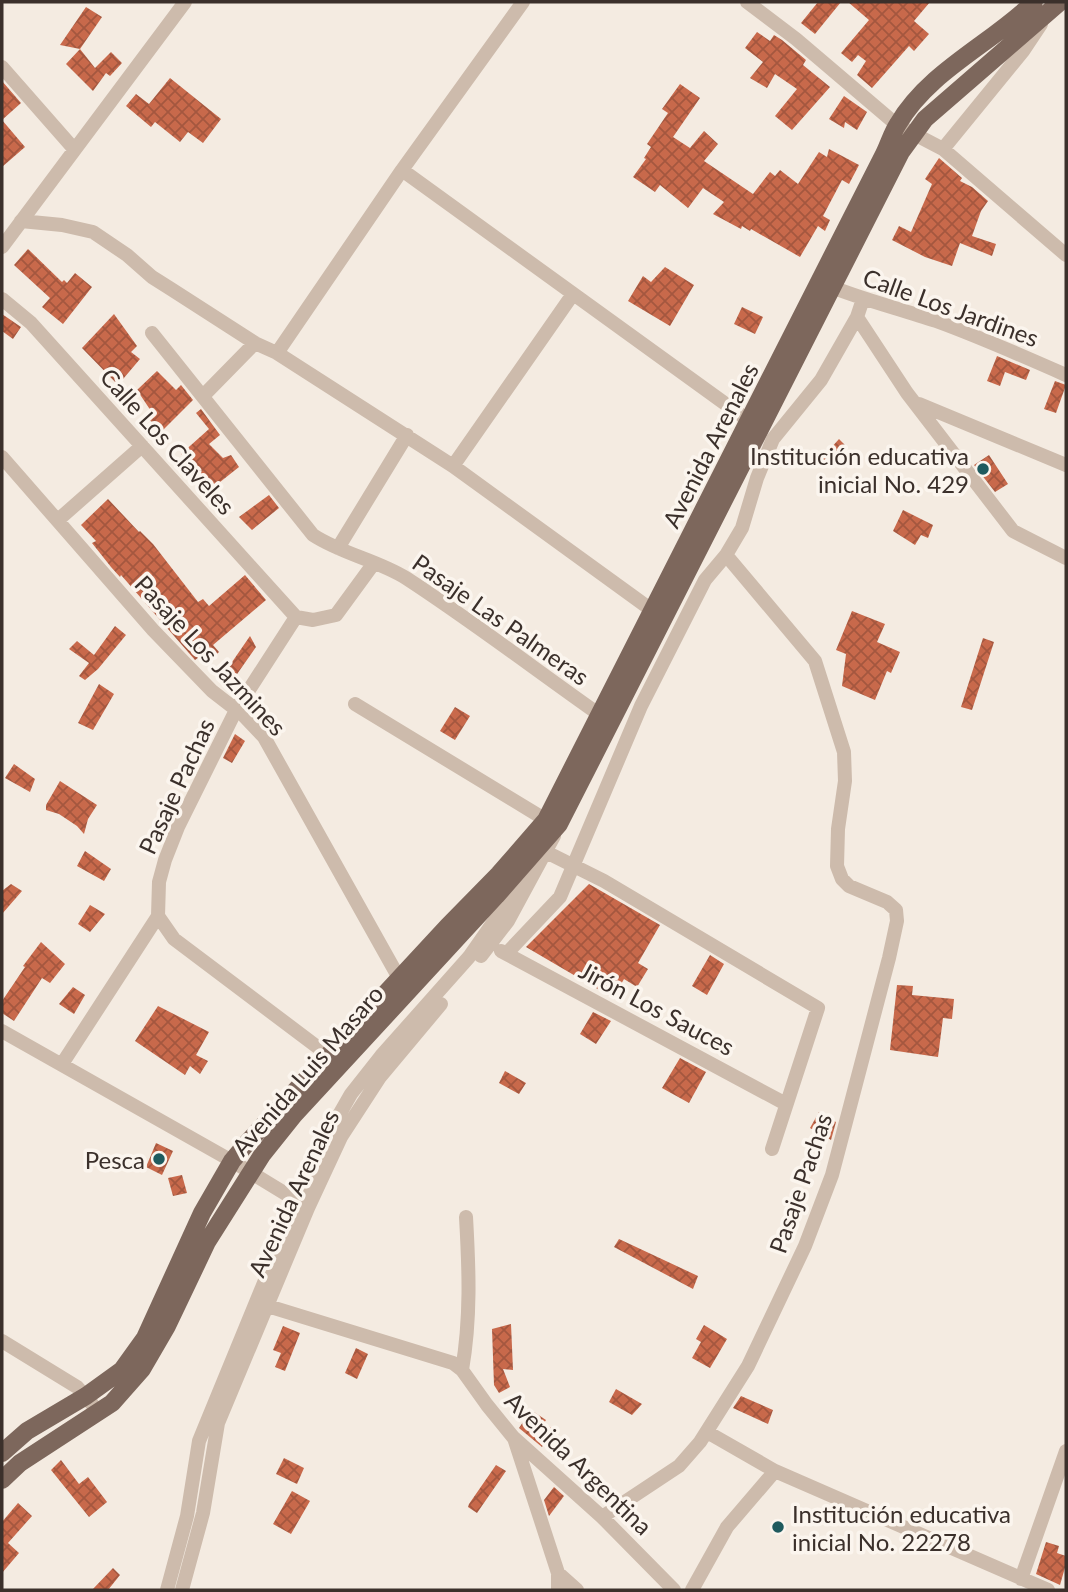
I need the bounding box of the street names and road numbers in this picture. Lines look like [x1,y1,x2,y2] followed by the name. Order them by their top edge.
[859,262,1043,352] street label: Calle Los Jardines
[656,358,764,532] street label: Avenida Arenales
[95,362,241,520] street label: Calle Los Claveles
[407,547,595,691] street label: Pasaje Las Palmeras
[129,569,293,741] street label: Pasaje Los Jazmines
[132,714,220,858] street label: Pasaje Pachas
[575,955,739,1061] street label: Jirón Los Sauces
[225,979,389,1161] street label: Avenida Luis Masaro
[242,1105,344,1281] street label: Avenida Arenales
[763,1109,837,1257] street label: Pasaje Pachas
[500,1386,658,1540] street label: Avenida Argentina

